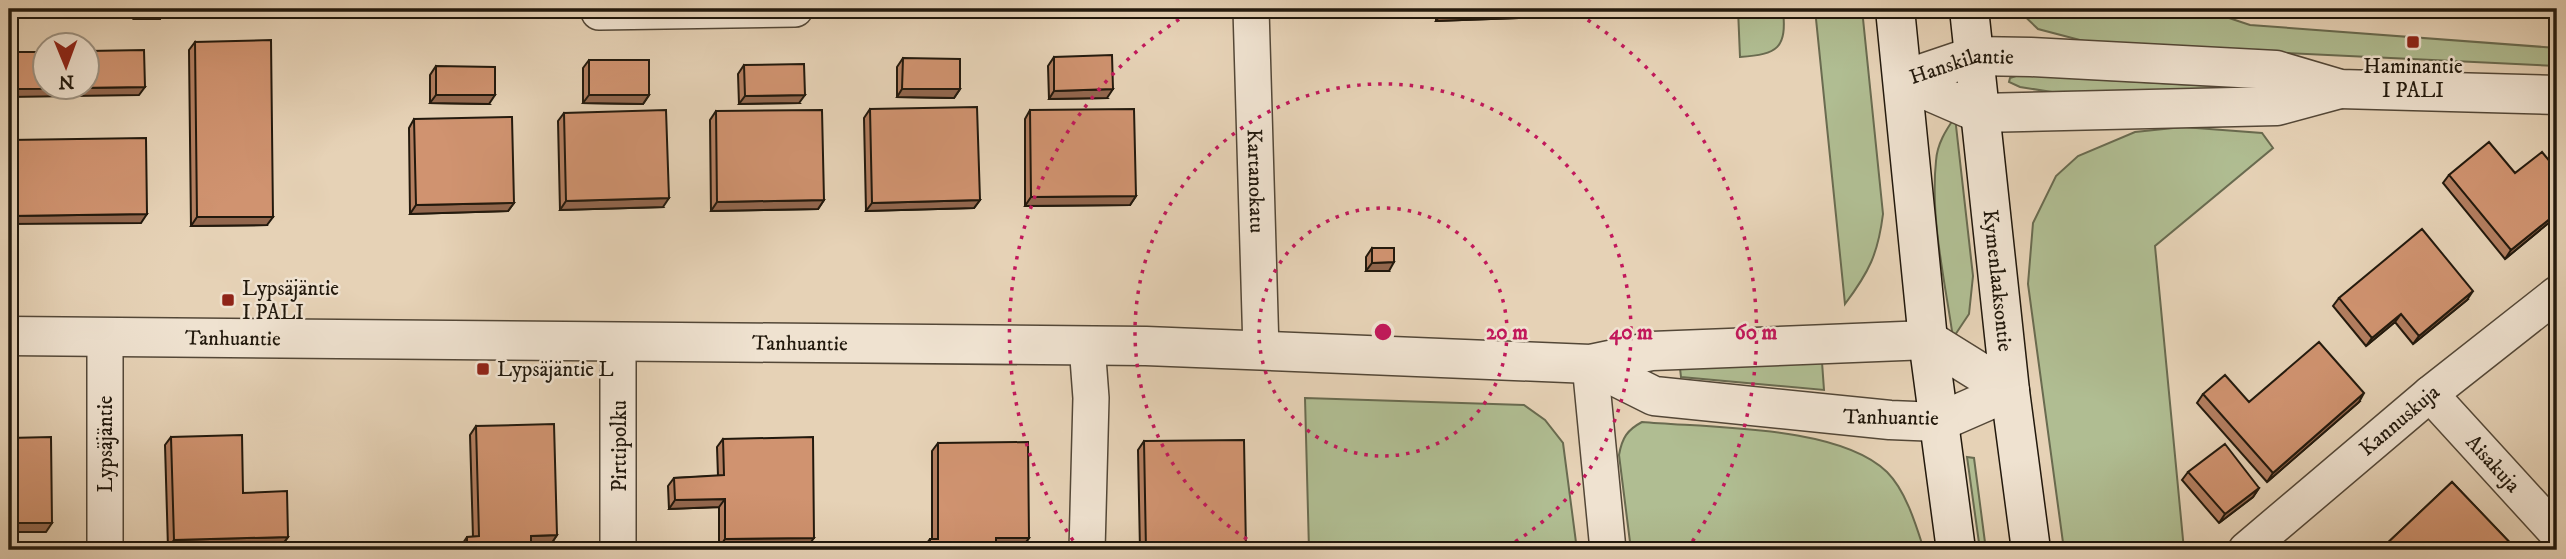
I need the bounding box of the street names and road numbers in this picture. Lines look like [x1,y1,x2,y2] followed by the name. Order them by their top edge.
[1906,44,2014,91] street label: Hanskilantie
[1241,128,1270,234] street label: Kartanokatu
[1977,208,2018,353] street label: Kymenlaaksontie
[185,326,281,352] street label: Tanhuantie
[752,331,848,357] street label: Tanhuantie
[2355,379,2445,462] street label: Kannuskuja
[93,395,119,493] street label: Lypsäjäntie
[607,400,633,492] street label: Pirttipolku
[1843,404,1939,432] street label: Tanhuantie
[2460,430,2526,498] street label: Aisakuja

